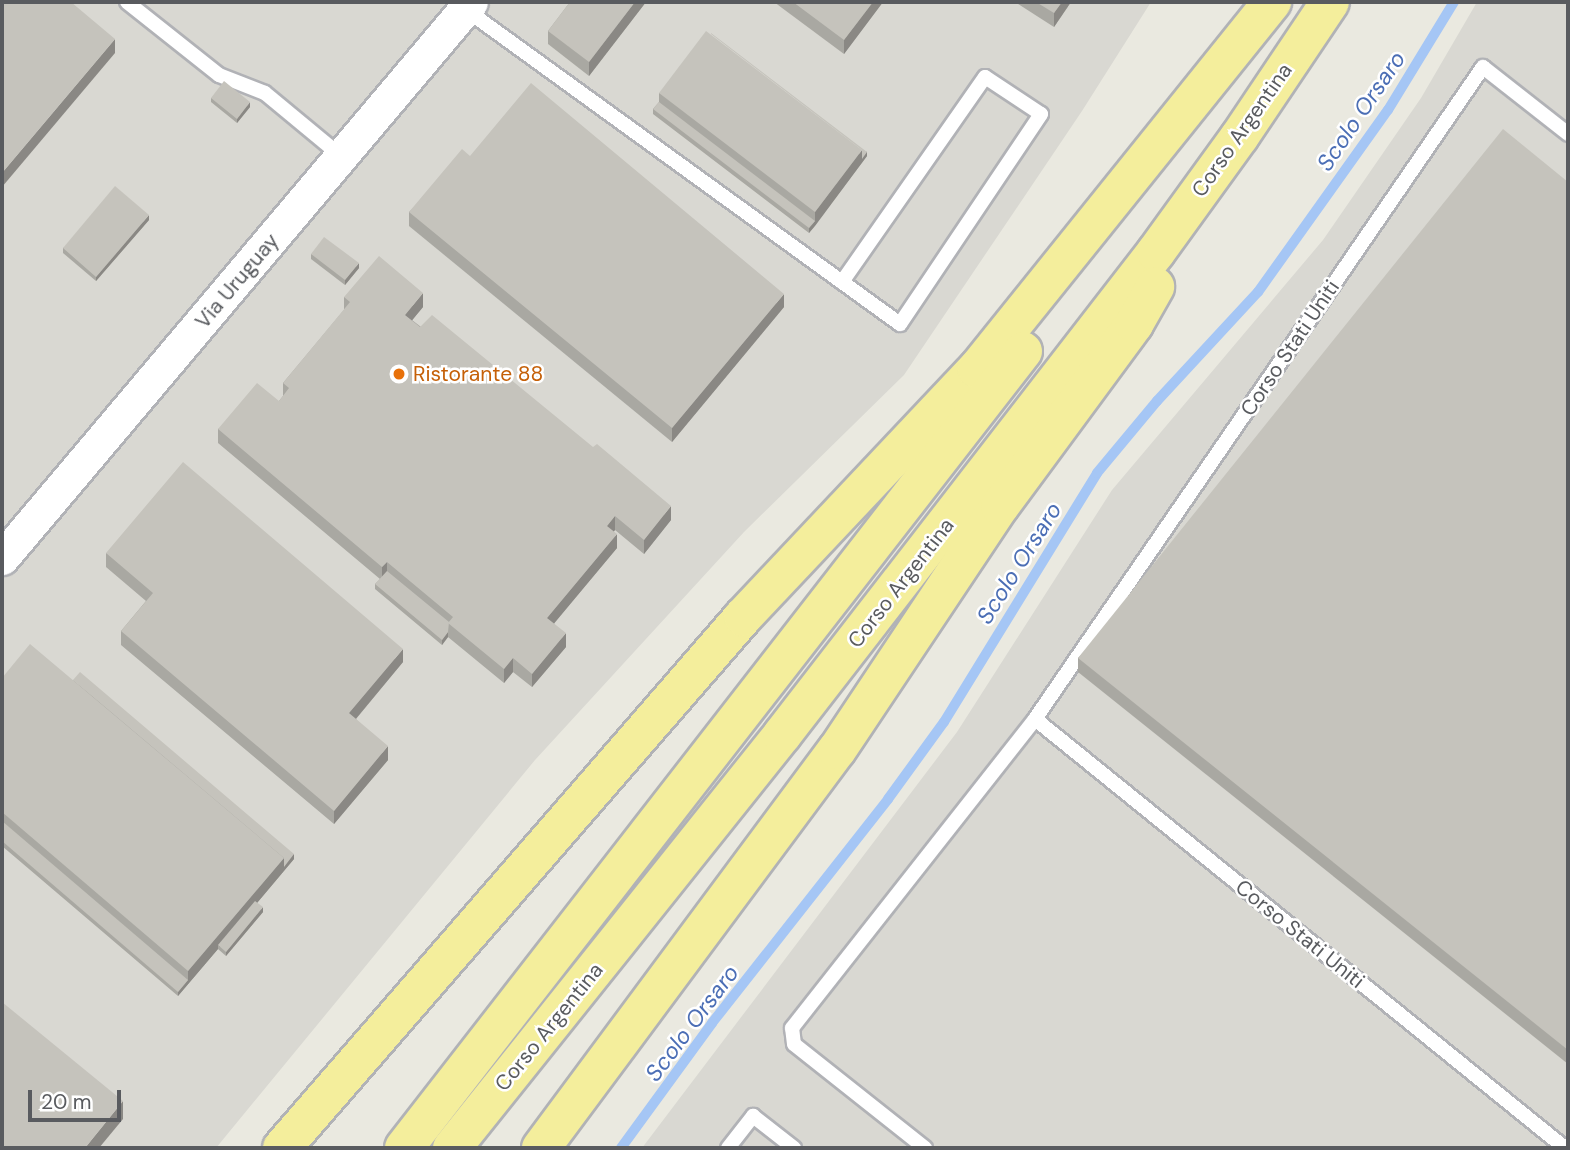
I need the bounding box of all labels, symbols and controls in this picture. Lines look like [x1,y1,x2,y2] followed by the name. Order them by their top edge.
[1311,46,1411,176] water label: Scolo Orsaro
[1187,58,1297,202] street label: Corso Argentina
[190,228,284,334] street label: Via Uruguay
[1235,275,1345,421] street label: Corso Stati Uniti
[413,361,543,387] place label: Ristorante 88
[391,366,407,382] marker: Ristorante 88
[971,497,1067,629] water label: Scolo Orsaro
[843,513,959,653] street label: Corso Argentina
[1231,874,1369,994] street label: Corso Stati Uniti
[490,958,608,1096] street label: Corso Argentina
[639,960,745,1086] water label: Scolo Orsaro
[32,1076,124,1120] scale bar
[41,1088,92,1116] text: 20 m

